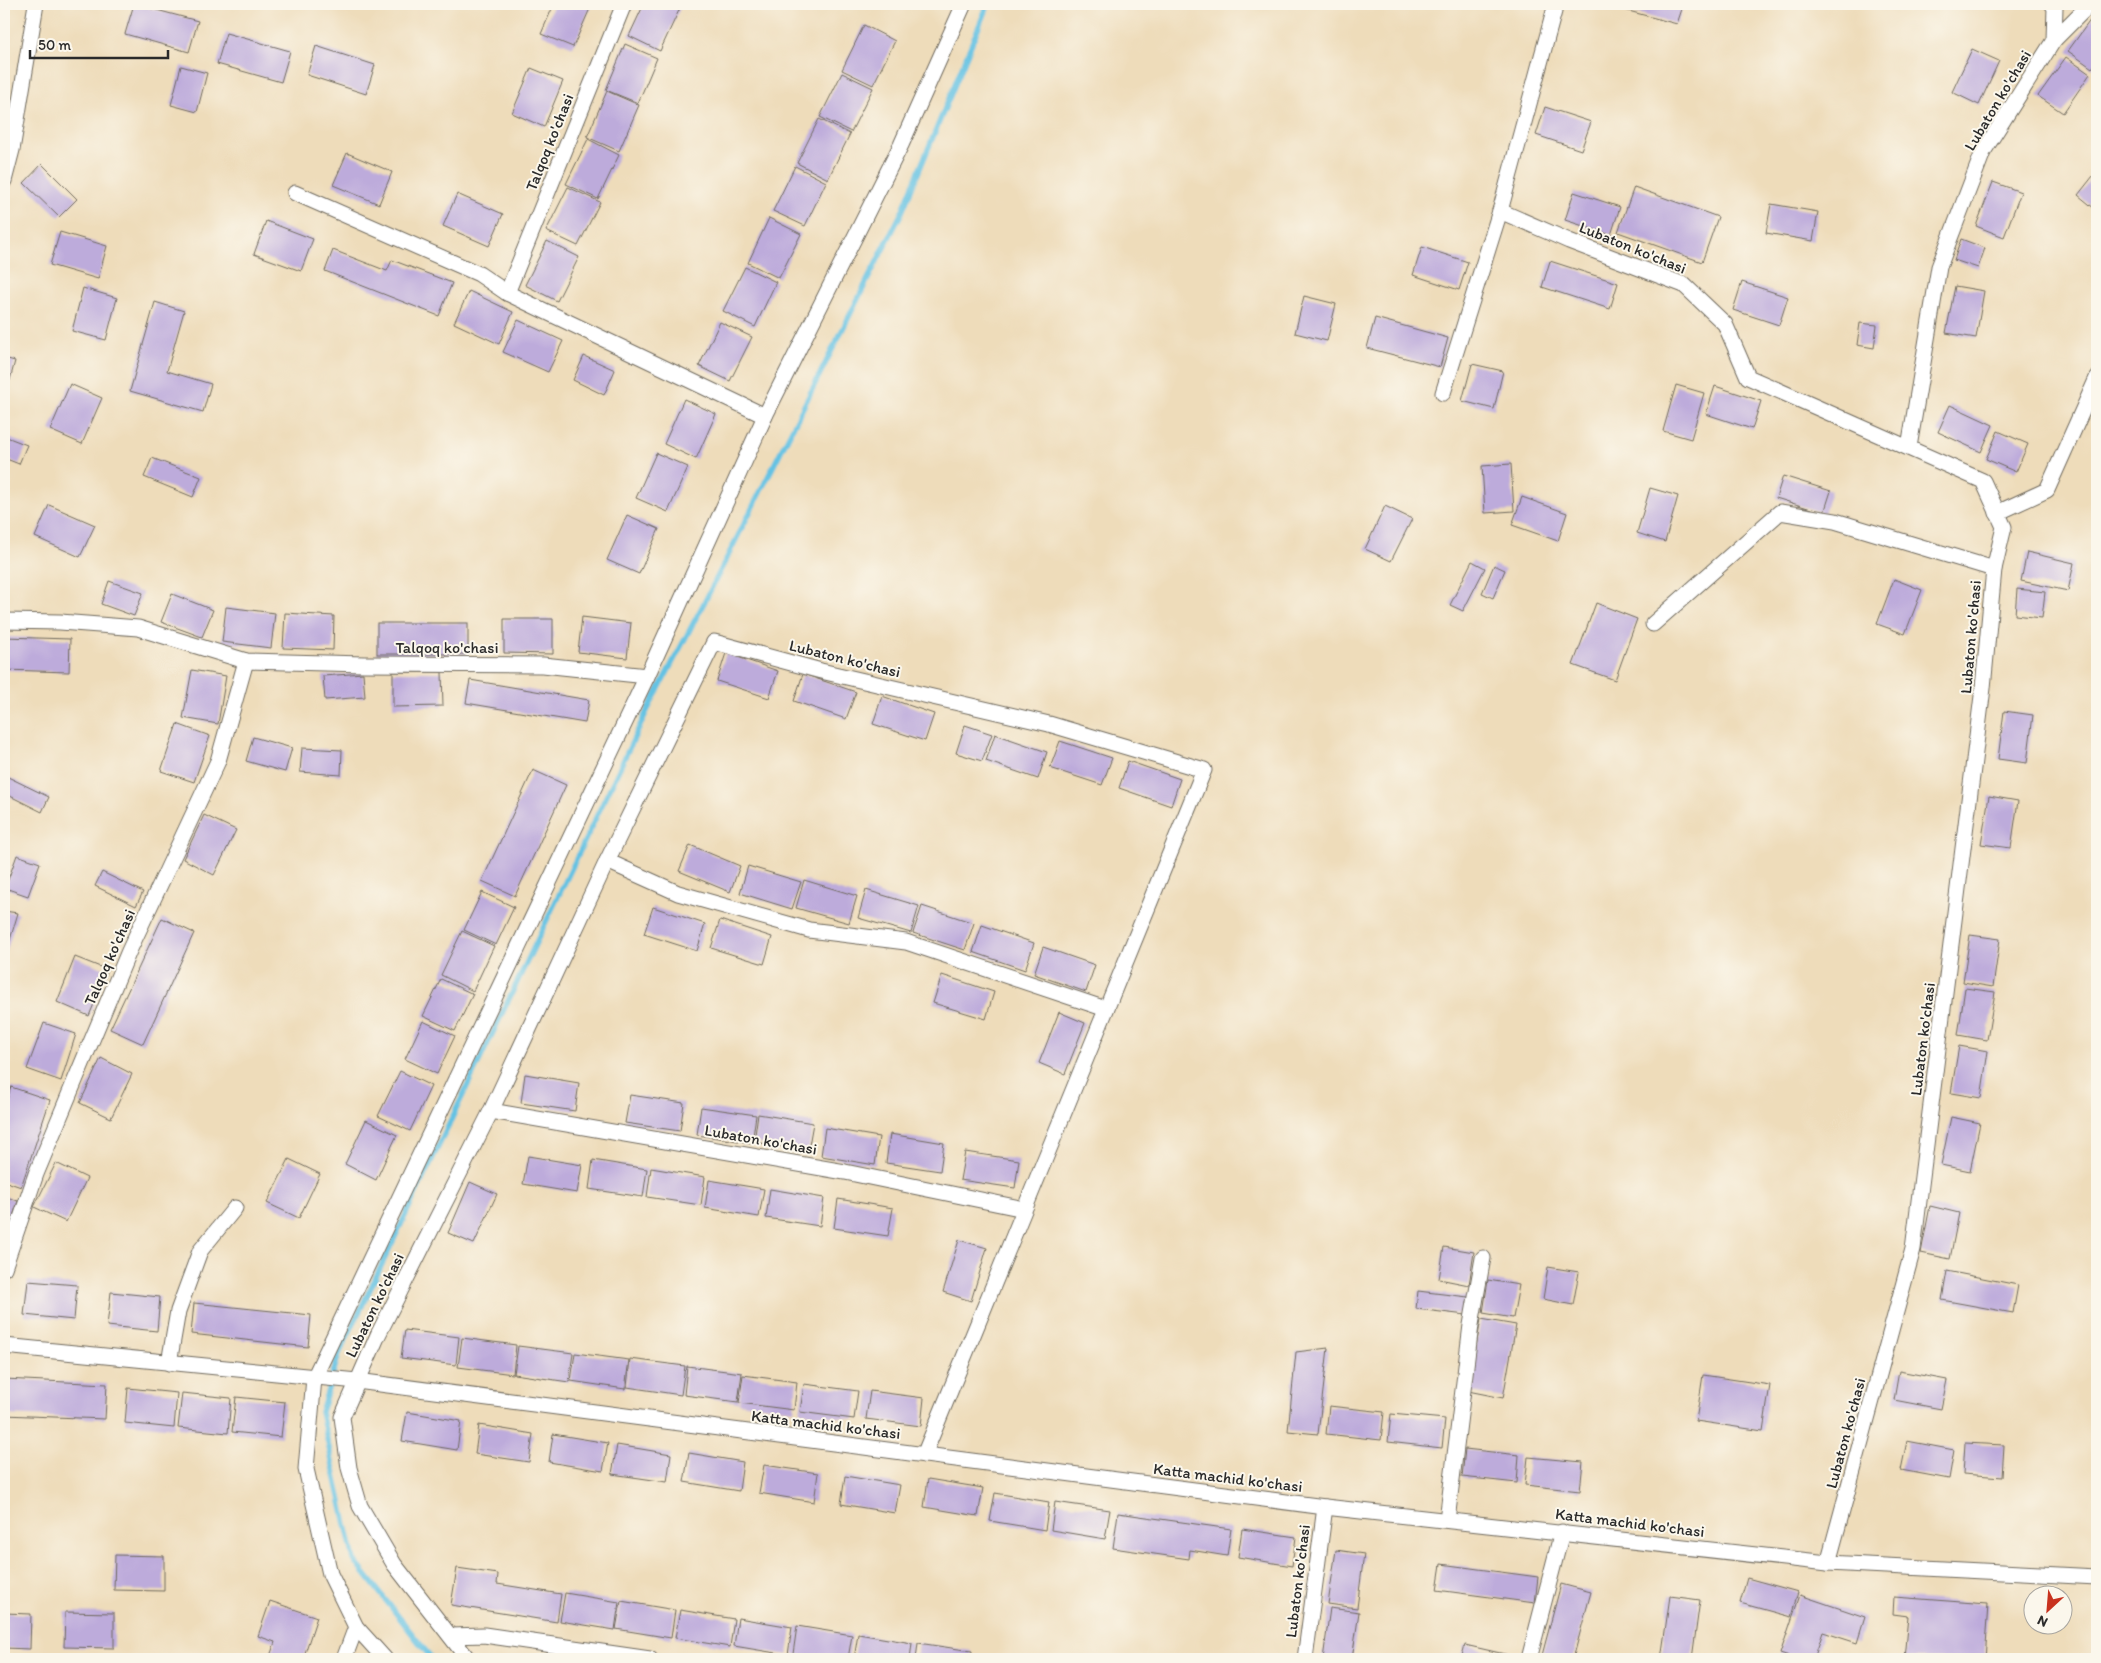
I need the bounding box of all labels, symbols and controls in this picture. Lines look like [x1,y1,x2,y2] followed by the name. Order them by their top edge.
[30,28,168,60] scale bar
[38,36,71,54] text: 50 m
[1960,47,2035,154] street label: Lubaton ko'chasi
[521,91,578,194] street label: Talqoq ko'chasi
[1576,217,1689,278] street label: Lubaton ko'chasi
[1956,579,1985,695] street label: Lubaton ko'chasi
[787,635,902,681] street label: Lubaton ko'chasi
[395,638,499,657] street label: Talqoq ko'chasi
[80,906,139,1008] street label: Talqoq ko'chasi
[1906,981,1939,1097] street label: Lubaton ko'chasi
[703,1120,819,1159] street label: Lubaton ko'chasi
[341,1250,408,1361] street label: Lubaton ko'chasi
[1822,1376,1869,1491] street label: Lubaton ko'chasi
[750,1406,902,1443] street label: Katta machid ko'chasi
[1152,1459,1304,1496] street label: Katta machid ko'chasi
[1554,1504,1706,1541] street label: Katta machid ko'chasi
[1281,1523,1314,1639] street label: Lubaton ko'chasi
[2024,1586,2074,1636] north arrow
[2035,1612,2050,1631] text: N

